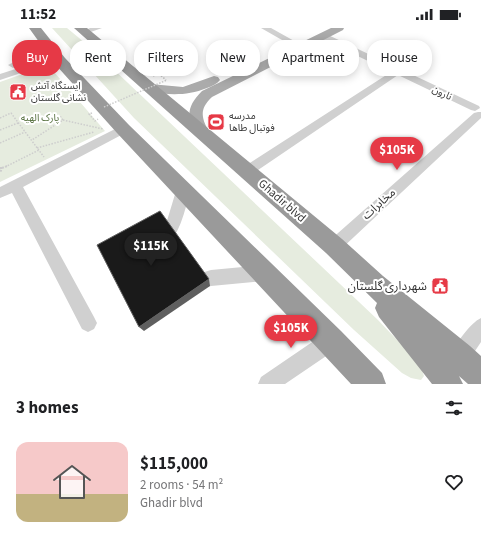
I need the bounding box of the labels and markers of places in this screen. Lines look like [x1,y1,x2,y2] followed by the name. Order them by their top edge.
[31,79,87,105] place label: ایستگاه آتش نشانی گلستان
[8,82,28,102] public building icon: ایستگاه آتش نشانی گلستان
[229,109,275,135] place label: مدرسه فوتبال طاها
[206,112,226,132] sports icon: مدرسه فوتبال طاها
[369,137,425,171] pin: $105K
[123,233,179,267] pin: $115K
[430,276,450,296] public building icon: شهرداری گلستان
[348,278,427,295] place label: شهرداری گلستان
[263,315,319,349] pin: $105K

